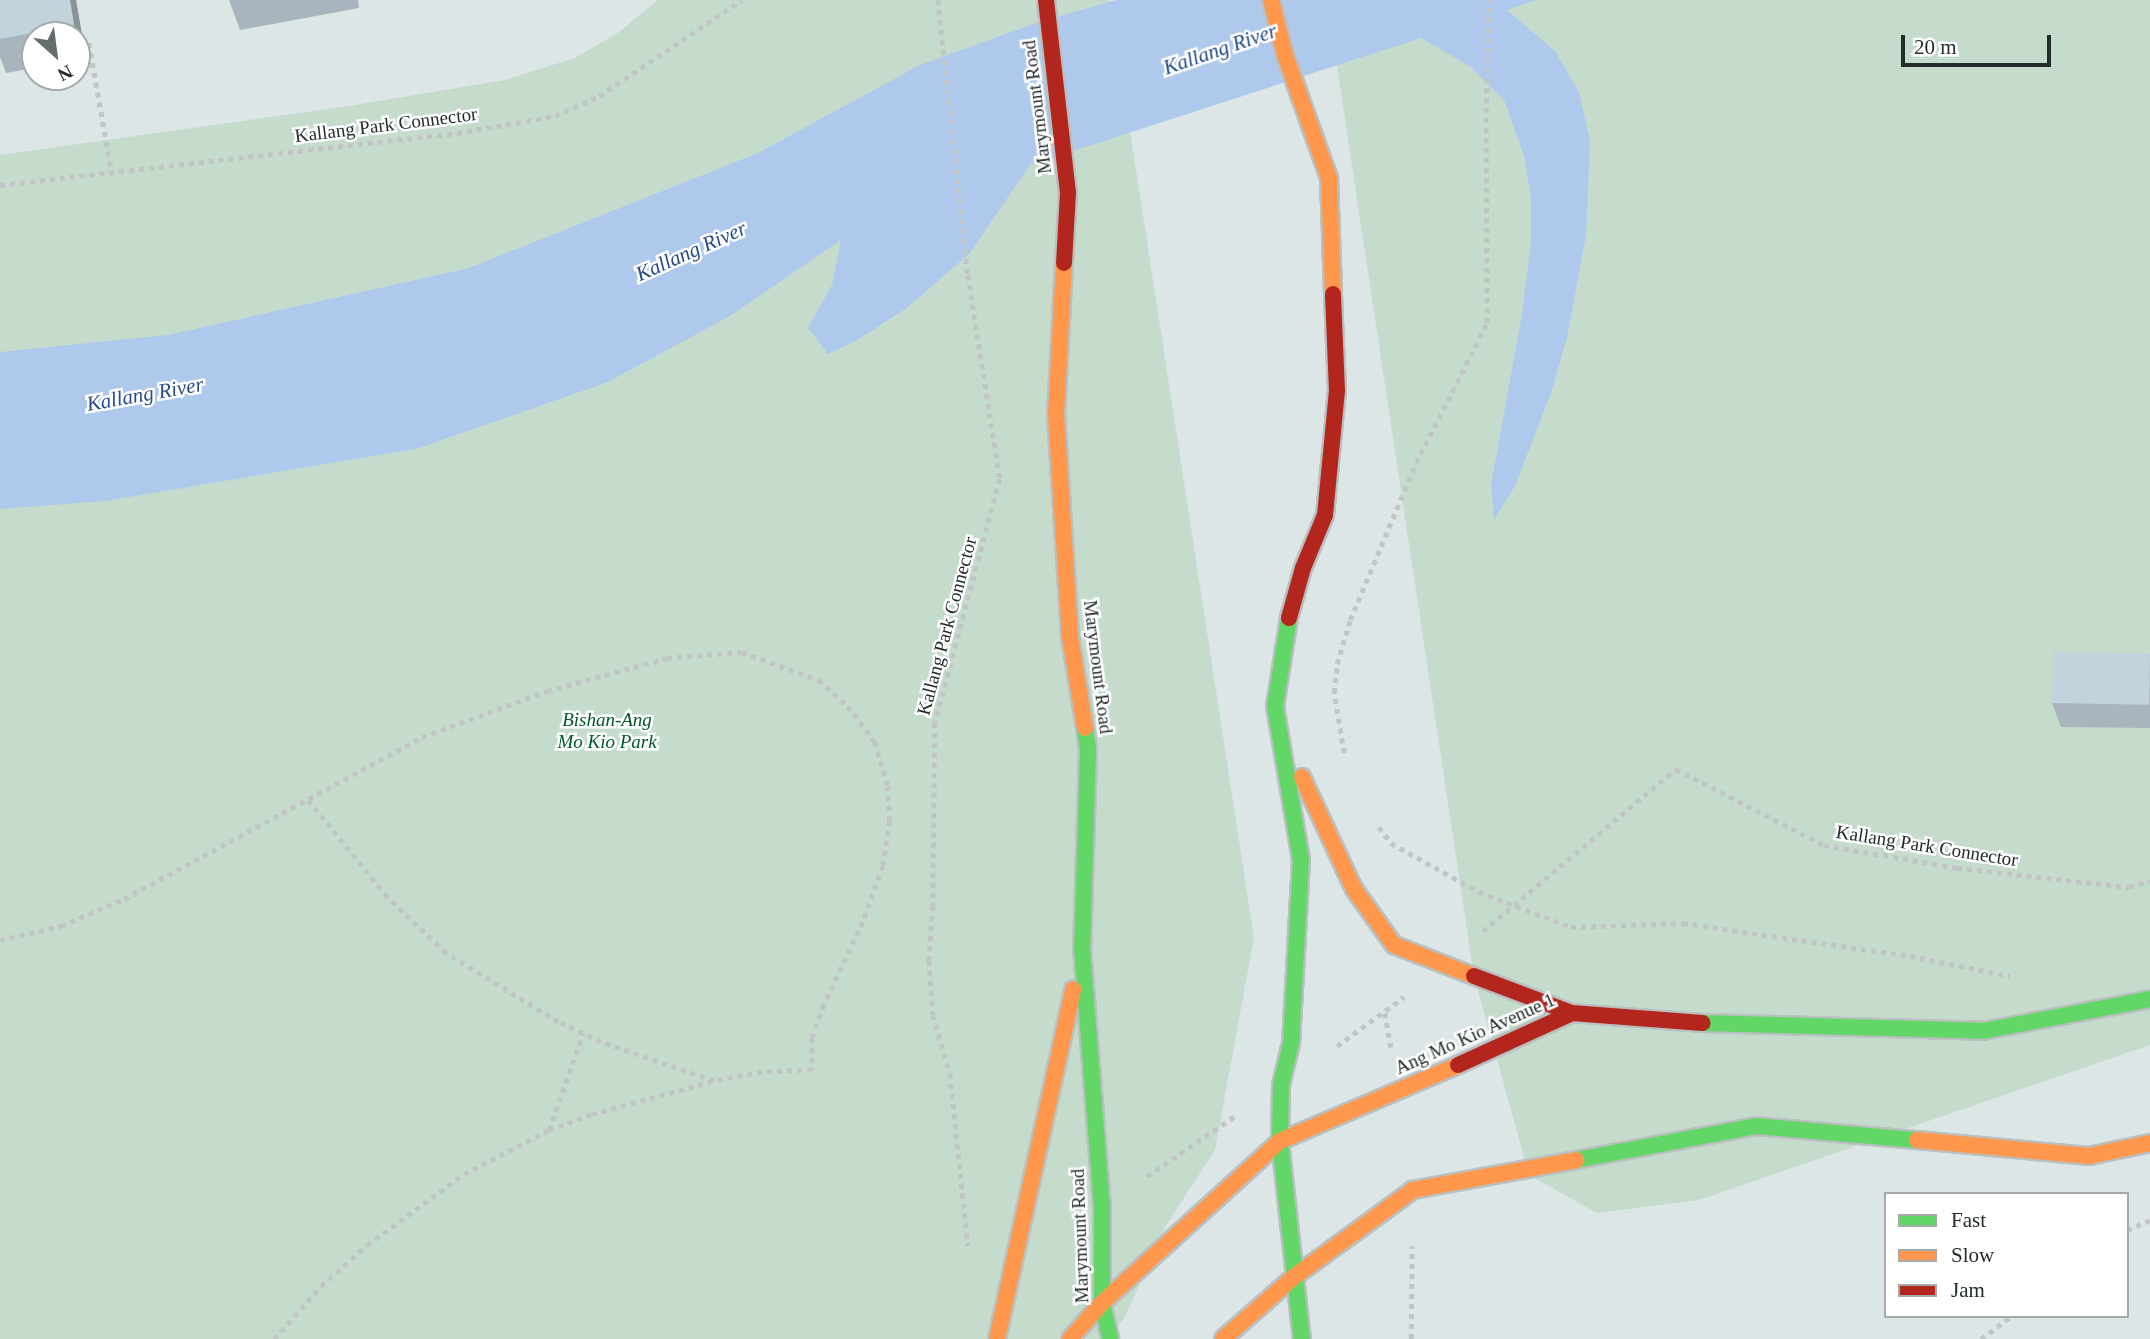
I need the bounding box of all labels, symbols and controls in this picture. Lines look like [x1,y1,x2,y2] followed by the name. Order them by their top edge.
[1160,18,1280,80] water label: Kallang River
[21,21,91,91] north arrow
[1905,21,2056,65] scale bar
[1914,35,1957,59] text: 20 m
[1017,39,1057,175] street label: Marymount Road
[54,61,76,86] text: N
[293,102,479,148] street label: Kallang Park Connector
[632,215,750,287] water label: Kallang River
[85,371,205,417] water label: Kallang River
[912,534,982,718] street label: Kallang Park Connector
[1078,599,1118,735] street label: Marymount Road
[557,709,657,753] park label: Bishan-Ang Mo Kio Park
[1835,820,2019,872] street label: Kallang Park Connector
[1391,988,1559,1080] street label: Ang Mo Kio Avenue 1
[1066,1168,1094,1304] street label: Marymount Road
[1884,1192,2129,1318] legend
[1951,1208,1986,1232] text: Fast
[1951,1243,1994,1267] text: Slow
[1951,1278,1985,1302] text: Jam

